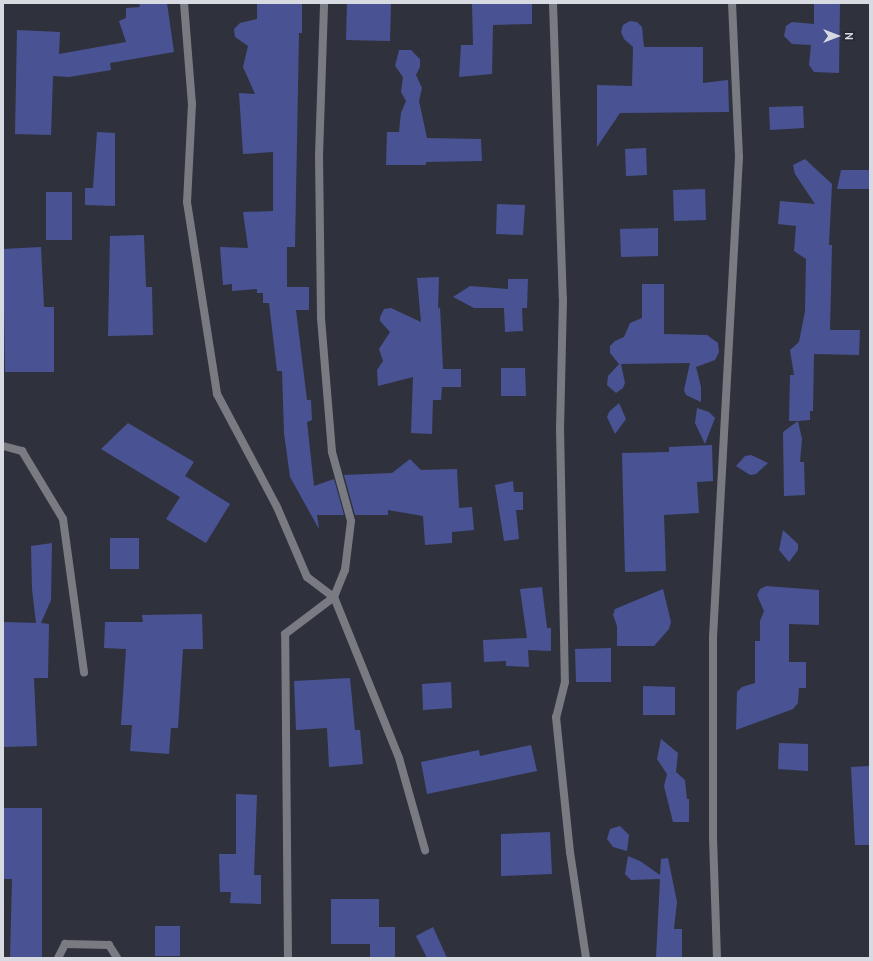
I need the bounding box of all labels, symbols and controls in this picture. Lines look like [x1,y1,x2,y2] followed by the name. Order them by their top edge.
[817,16,857,56] north arrow
[843,32,855,40] text: N

